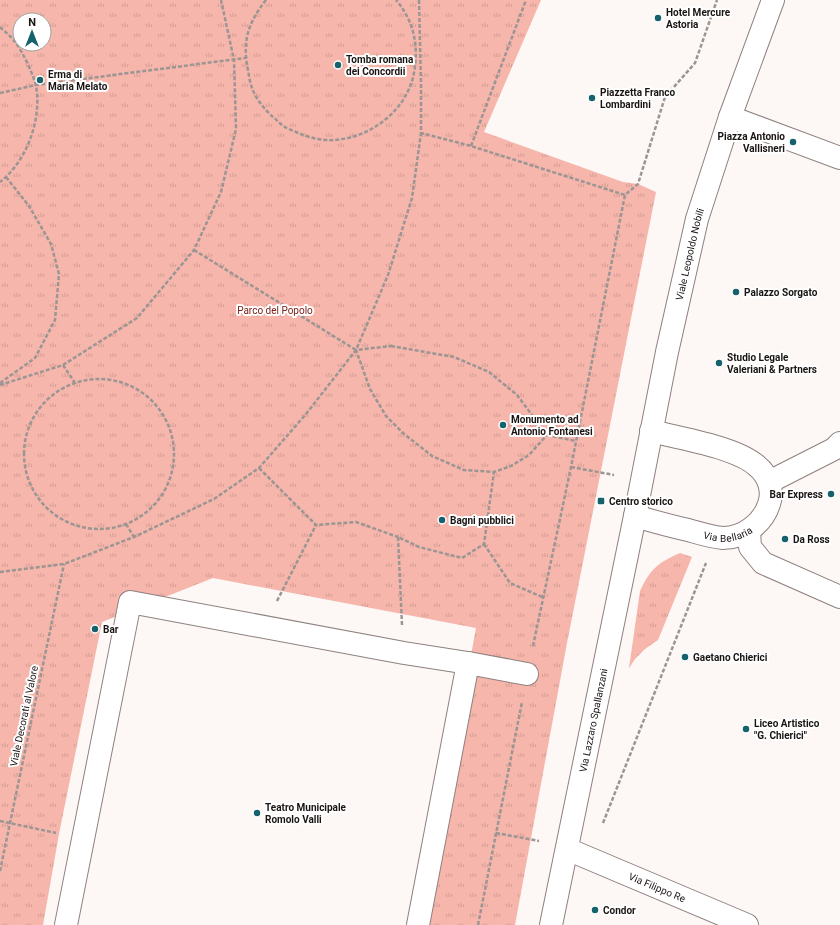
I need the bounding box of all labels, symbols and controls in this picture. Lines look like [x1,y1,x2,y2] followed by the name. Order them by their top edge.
[666,7,731,30] place label: Hotel Mercure Astoria
[12,12,52,52] north arrow
[653,13,663,23] marker: Hotel Mercure Astoria
[28,16,36,29] text: N
[346,54,414,77] place label: Tomba romana dei Concordii
[333,60,343,70] marker: Tomba romana dei Concordii
[48,69,108,92] place label: Erma di Maria Melato
[35,75,45,85] marker: Erma di Maria Melato
[600,87,676,110] place label: Piazzetta Franco Lombardini
[587,93,597,103] marker: Piazzetta Franco Lombardini
[718,131,785,154] place label: Piazza Antonio Vallisneri
[788,137,798,147] marker: Piazza Antonio Vallisneri
[673,207,706,301] street label: Viale Leopoldo Nobili
[731,287,741,297] marker: Palazzo Sorgato
[744,287,818,298] place label: Palazzo Sorgato
[237,305,313,316] park label: Parco del Popolo
[727,352,817,375] place label: Studio Legale Valeriani & Partners
[714,358,724,368] marker: Studio Legale Valeriani & Partners
[511,414,593,437] place label: Monumento ad Antonio Fontanesi
[498,420,508,430] marker: Monumento ad Antonio Fontanesi
[770,489,823,500] place label: Bar Express
[826,489,836,499] marker: Bar Express
[596,496,606,506] marker: Centro storico
[609,496,673,507] place label: Centro storico
[437,515,447,525] marker: Bagni pubblici
[450,515,514,526] place label: Bagni pubblici
[702,524,754,544] street label: Via Bellaria
[780,534,790,544] marker: Da Ross
[793,534,830,545] place label: Da Ross
[90,624,100,634] marker: Bar
[103,624,119,635] place label: Bar
[680,652,690,662] marker: Gaetano Chierici
[693,652,768,663] place label: Gaetano Chierici
[8,665,40,767] street label: Viale Decorati al Valore
[577,667,609,773] street label: Via Lazzaro Spallanzani
[754,718,820,741] place label: Liceo Artistico "G. Chierici"
[741,724,751,734] marker: Liceo Artistico "G. Chierici"
[265,802,347,825] place label: Teatro Municipale Romolo Valli
[252,808,262,818] marker: Teatro Municipale Romolo Valli
[627,870,687,904] street label: Via Filippo Re
[590,905,600,915] marker: Condor
[603,905,636,916] place label: Condor

